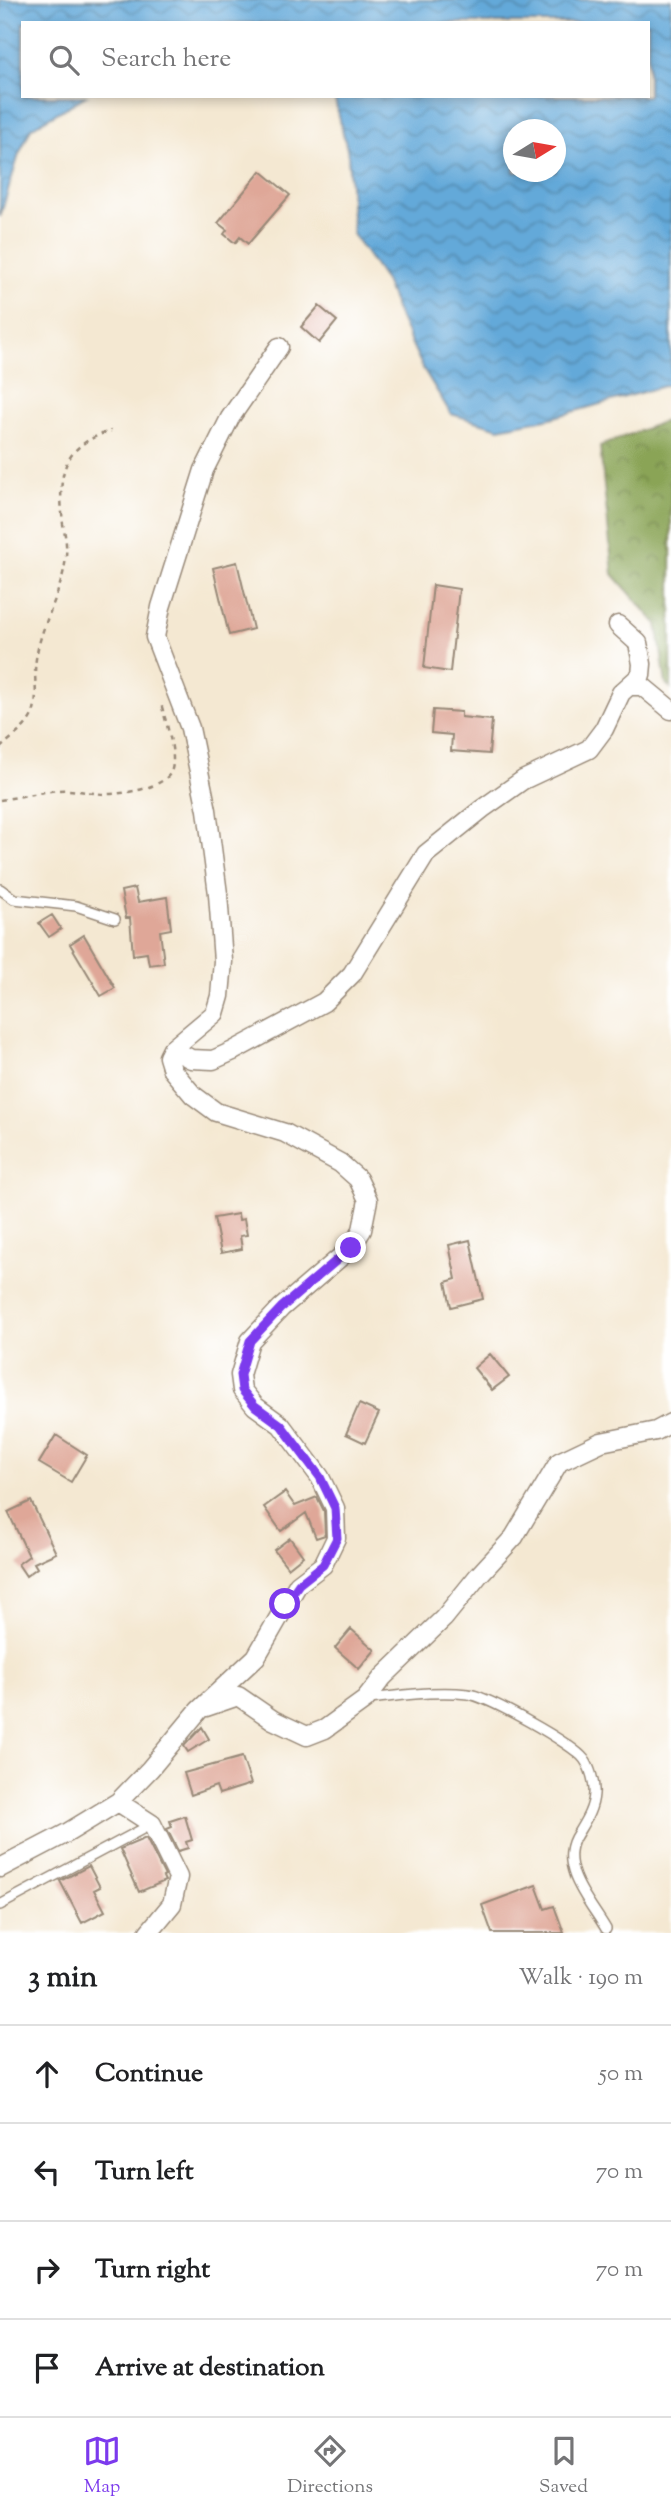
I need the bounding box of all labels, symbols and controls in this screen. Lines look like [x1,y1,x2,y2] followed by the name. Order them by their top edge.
[21,21,650,98] search box
[45,41,83,79] icon: search
[101,41,231,78] text: Search here
[503,119,566,182] north arrow
[335,1232,366,1263] route end
[269,1588,300,1619] route start
[28,1957,98,2000] text: 3 min
[519,1962,643,1995] text: Walk · 190 m
[28,2055,66,2093] icon: ahead
[95,2056,203,2093] text: Continue
[599,2058,643,2091] text: 50 m
[28,2153,66,2191] icon: left
[95,2154,194,2191] text: Turn left
[596,2156,643,2189] text: 70 m
[28,2251,66,2289] icon: right
[95,2252,210,2289] text: Turn right
[596,2254,643,2287] text: 70 m
[28,2349,66,2387] icon: arrive
[95,2350,325,2387] text: Arrive at destination
[83,2432,121,2501] tab: Map
[287,2432,373,2501] tab: Directions
[539,2432,588,2501] tab: Saved

